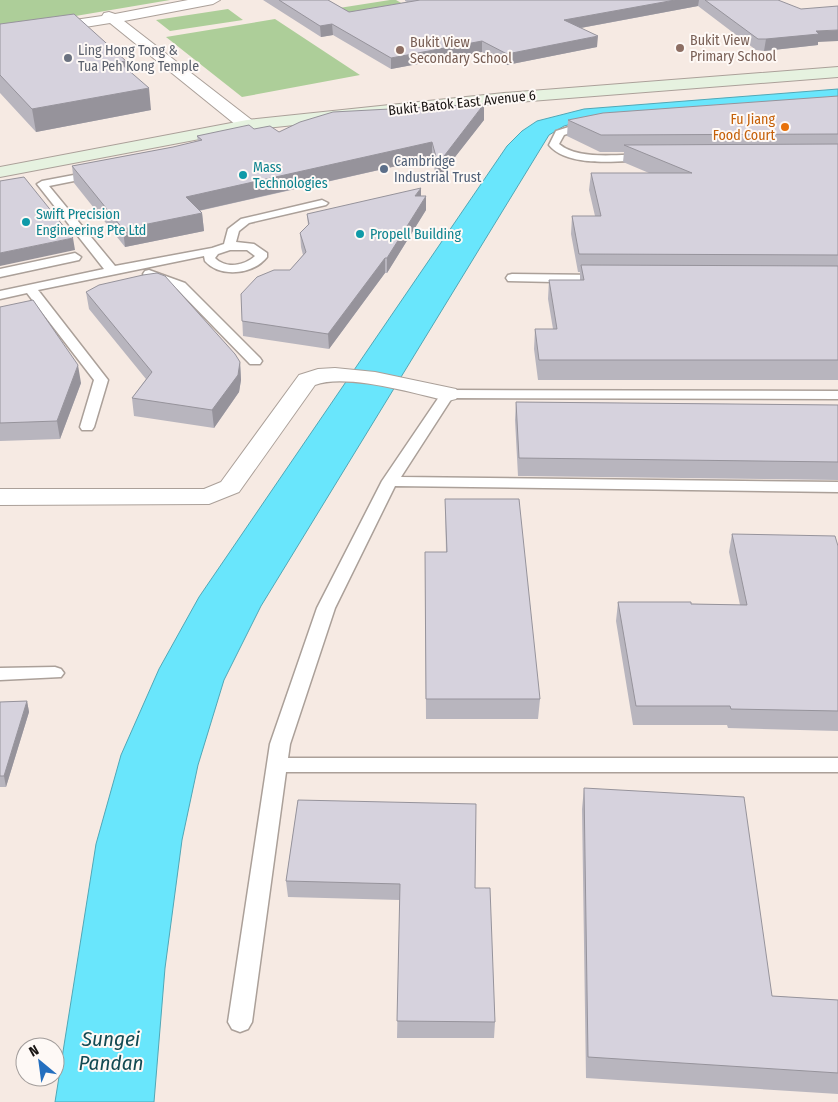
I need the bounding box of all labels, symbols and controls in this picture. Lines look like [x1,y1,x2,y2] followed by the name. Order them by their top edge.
[690,32,777,65] place label: Bukit View Primary School
[410,34,512,67] place label: Bukit View Secondary School
[78,42,199,75] place label: Ling Hong Tong & Tua Peh Kong Temple
[674,42,686,54] marker: Bukit View Primary School
[394,44,406,56] marker: Bukit View Secondary School
[62,52,74,64] marker: Ling Hong Tong & Tua Peh Kong Temple
[387,87,537,119] street label: Bukit Batok East Avenue 6
[713,111,775,144] place label: Fu Jiang Food Court
[779,121,791,133] marker: Fu Jiang Food Court
[394,153,482,186] place label: Cambridge Industrial Trust
[253,159,328,192] place label: Mass Technologies
[378,163,390,175] marker: Cambridge Industrial Trust
[237,169,249,181] marker: Mass Technologies
[36,206,146,239] place label: Swift Precision Engineering Pte Ltd
[20,216,32,228] marker: Swift Precision Engineering Pte Ltd
[370,226,461,243] place label: Propell Building
[354,228,366,240] marker: Propell Building
[78,1026,144,1076] water label: Sungei Pandan
[15,1037,65,1087] north arrow
[26,1042,42,1061] text: N

